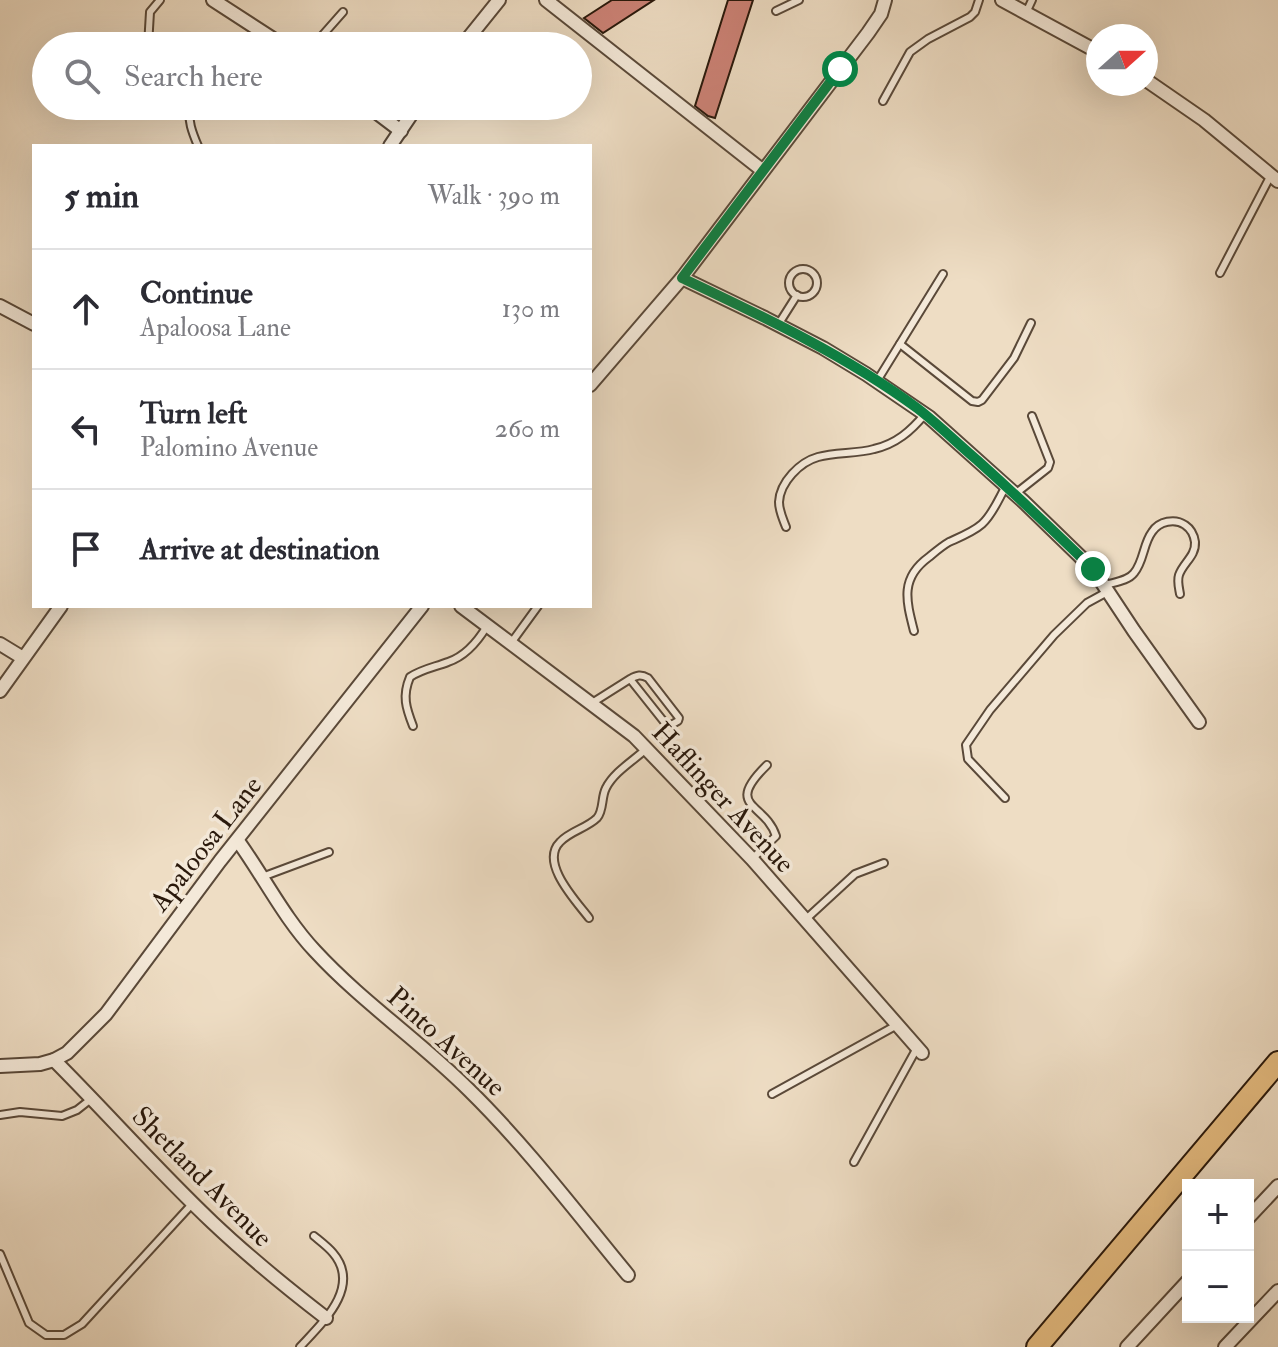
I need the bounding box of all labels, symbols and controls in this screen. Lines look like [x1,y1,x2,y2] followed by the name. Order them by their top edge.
[1086,24,1158,96] north arrow
[32,32,592,120] search box
[822,51,858,87] route start
[60,54,104,98] icon: search
[124,58,263,95] text: Search here
[64,175,139,218] text: 5 min
[428,180,560,212] text: Walk · 390 m
[140,275,253,312] text: Continue
[64,287,108,331] icon: ahead
[502,293,560,325] text: 130 m
[140,312,291,344] text: Apaloosa Lane
[140,395,247,432] text: Turn left
[64,407,108,451] icon: left
[495,413,560,445] text: 260 m
[140,432,318,464] text: Palomino Avenue
[64,527,108,571] icon: arrive
[140,531,380,568] text: Arrive at destination
[1075,551,1111,587] route end
[644,715,802,881] street label: Haflinger Avenue
[142,769,270,919] street label: Apaloosa Lane
[380,980,513,1105] street label: Pinto Avenue
[124,1099,280,1255] street label: Shetland Avenue
[1182,1179,1254,1323] map controls
[1182,1179,1254,1251] button: +
[1182,1251,1254,1323] button: −

